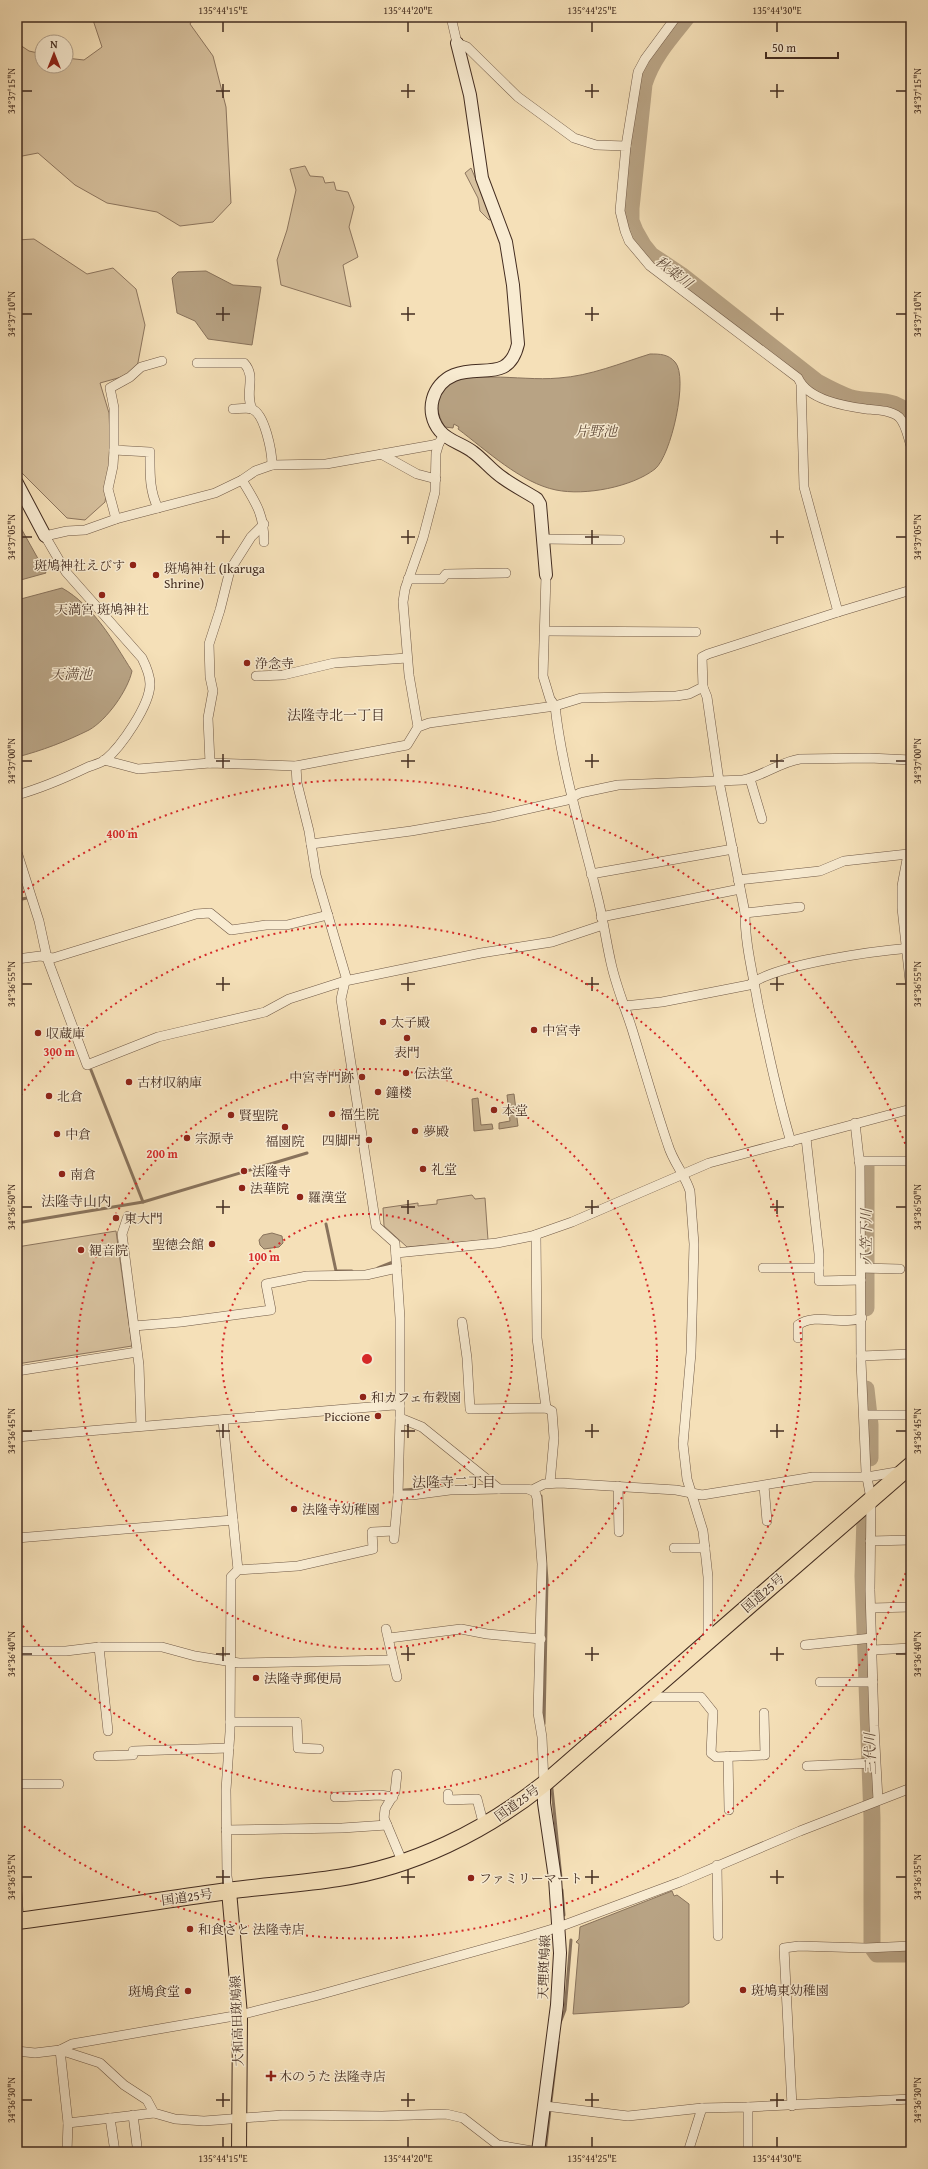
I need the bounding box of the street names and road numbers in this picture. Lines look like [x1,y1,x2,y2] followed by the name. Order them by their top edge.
[737,1569,789,1617] street label: 国道25号
[491,1780,543,1826] street label: 国道25号
[160,1884,214,1910] street label: 国道25号
[533,1934,555,2000] street label: 天理斑鳩線
[226,1975,248,2067] street label: 大和高田斑鳩線

